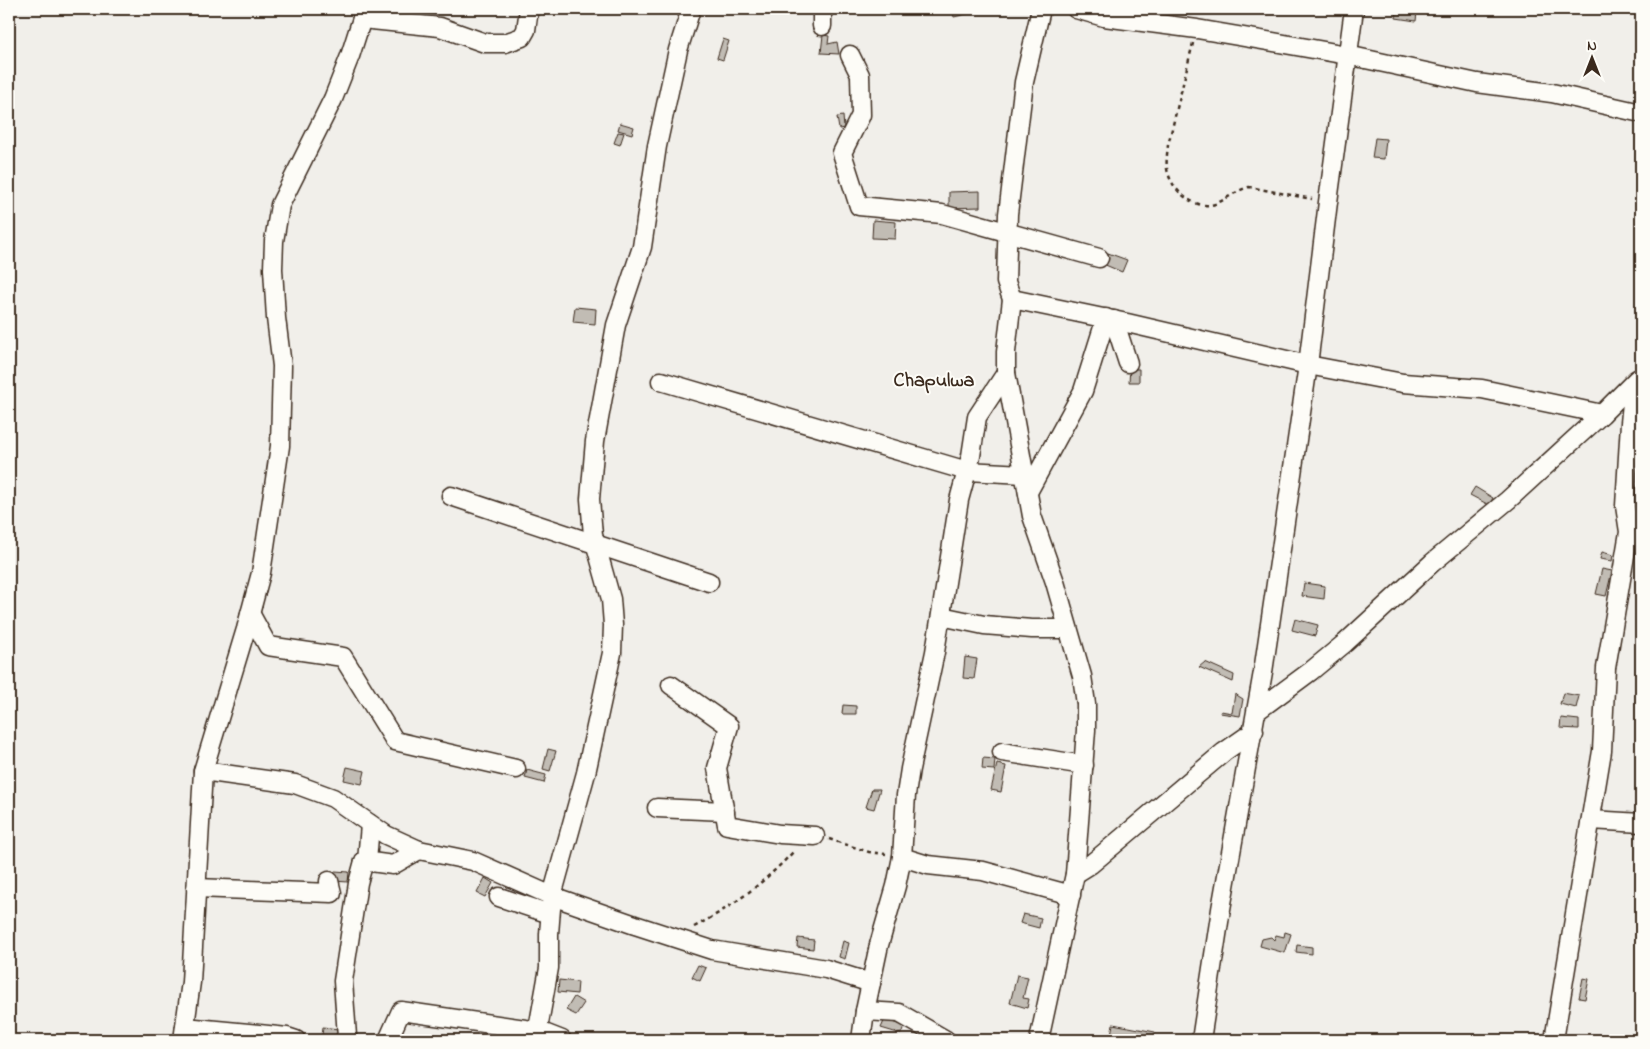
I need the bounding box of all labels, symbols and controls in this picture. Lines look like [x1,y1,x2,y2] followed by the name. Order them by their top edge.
[1568,32,1618,82] north arrow
[1587,36,1597,57] text: N
[894,367,975,396] district label: Chapulwa

